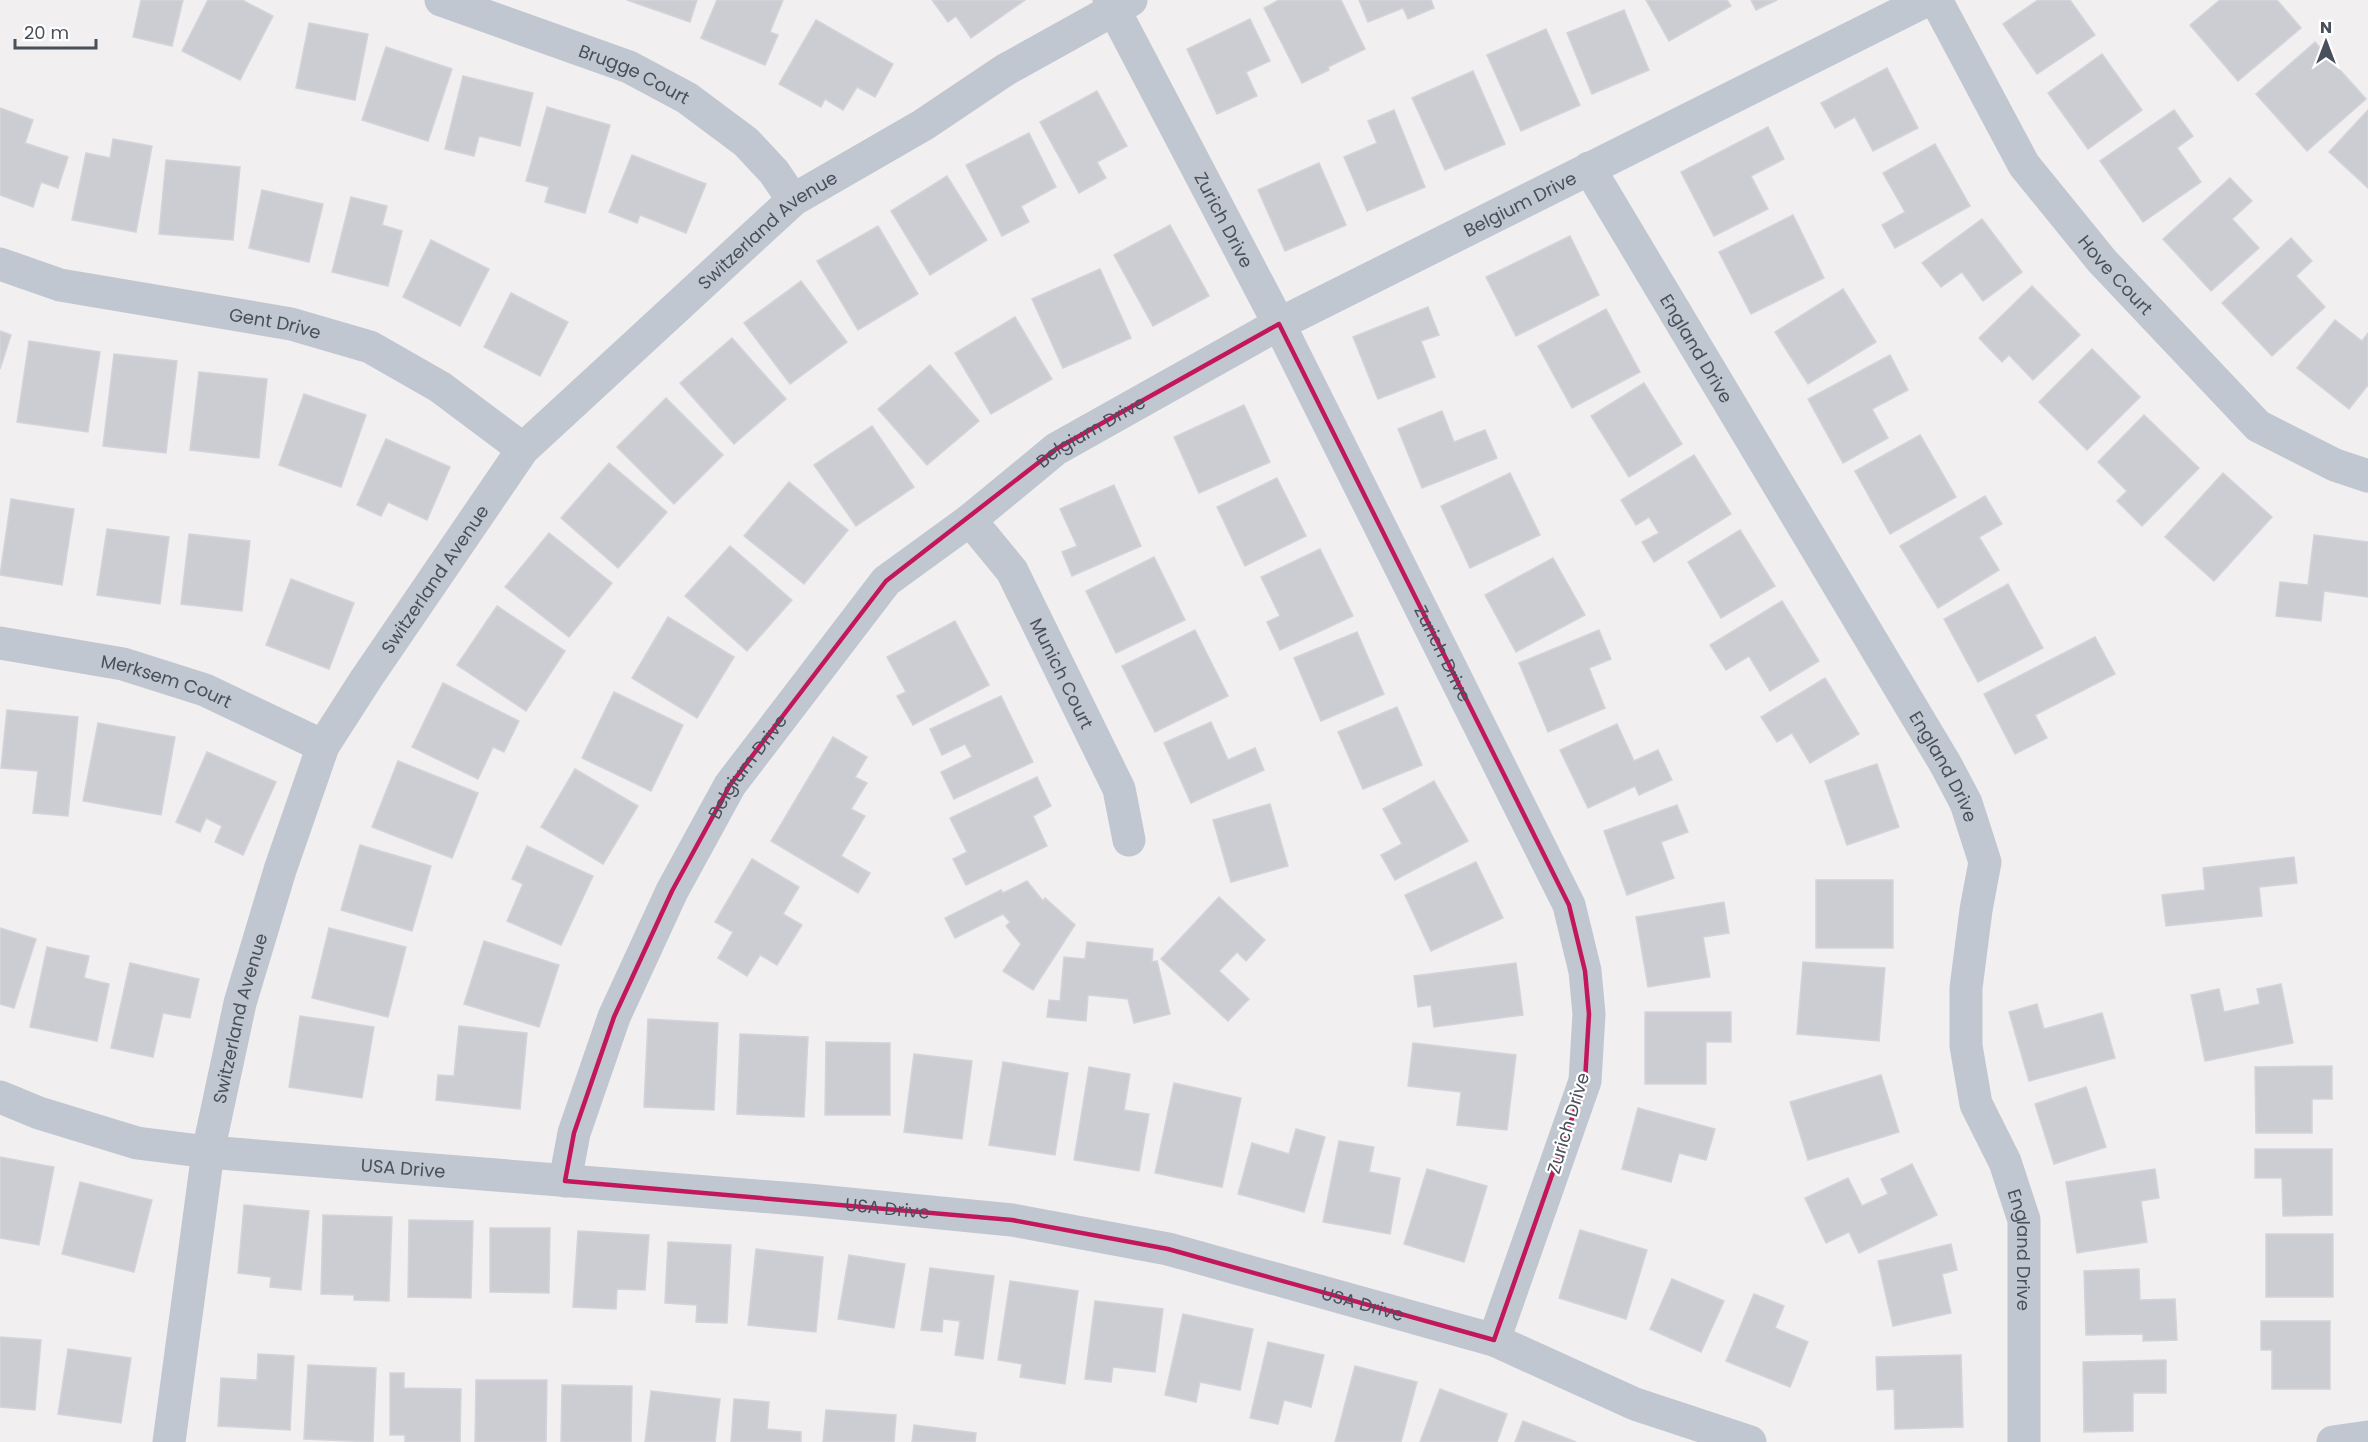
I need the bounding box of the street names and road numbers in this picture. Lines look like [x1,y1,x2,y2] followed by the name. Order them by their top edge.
[575,38,694,110] street label: Brugge Court
[692,165,842,295] street label: Switzerland Avenue
[1459,165,1580,242] street label: Belgium Drive
[1189,167,1260,272] street label: Zurich Drive
[2073,229,2159,320] street label: Hove Court
[1654,289,1739,408] street label: England Drive
[227,301,324,345] street label: Gent Drive
[1030,389,1150,473] street label: Belgium Drive
[375,499,494,658] street label: Switzerland Avenue
[1409,601,1478,706] street label: Zurich Drive
[1024,614,1100,733] street label: Munich Court
[99,648,236,714] street label: Merksem Court
[1904,706,1984,825] street label: England Drive
[701,709,793,823] street label: Belgium Drive
[206,930,273,1106] street label: Switzerland Avenue
[1541,1069,1595,1177] street label: Zurich Drive
[360,1152,446,1183] street label: USA Drive
[2002,1185,2037,1311] street label: England Drive
[844,1191,931,1224] street label: USA Drive
[1319,1280,1407,1327] street label: USA Drive

